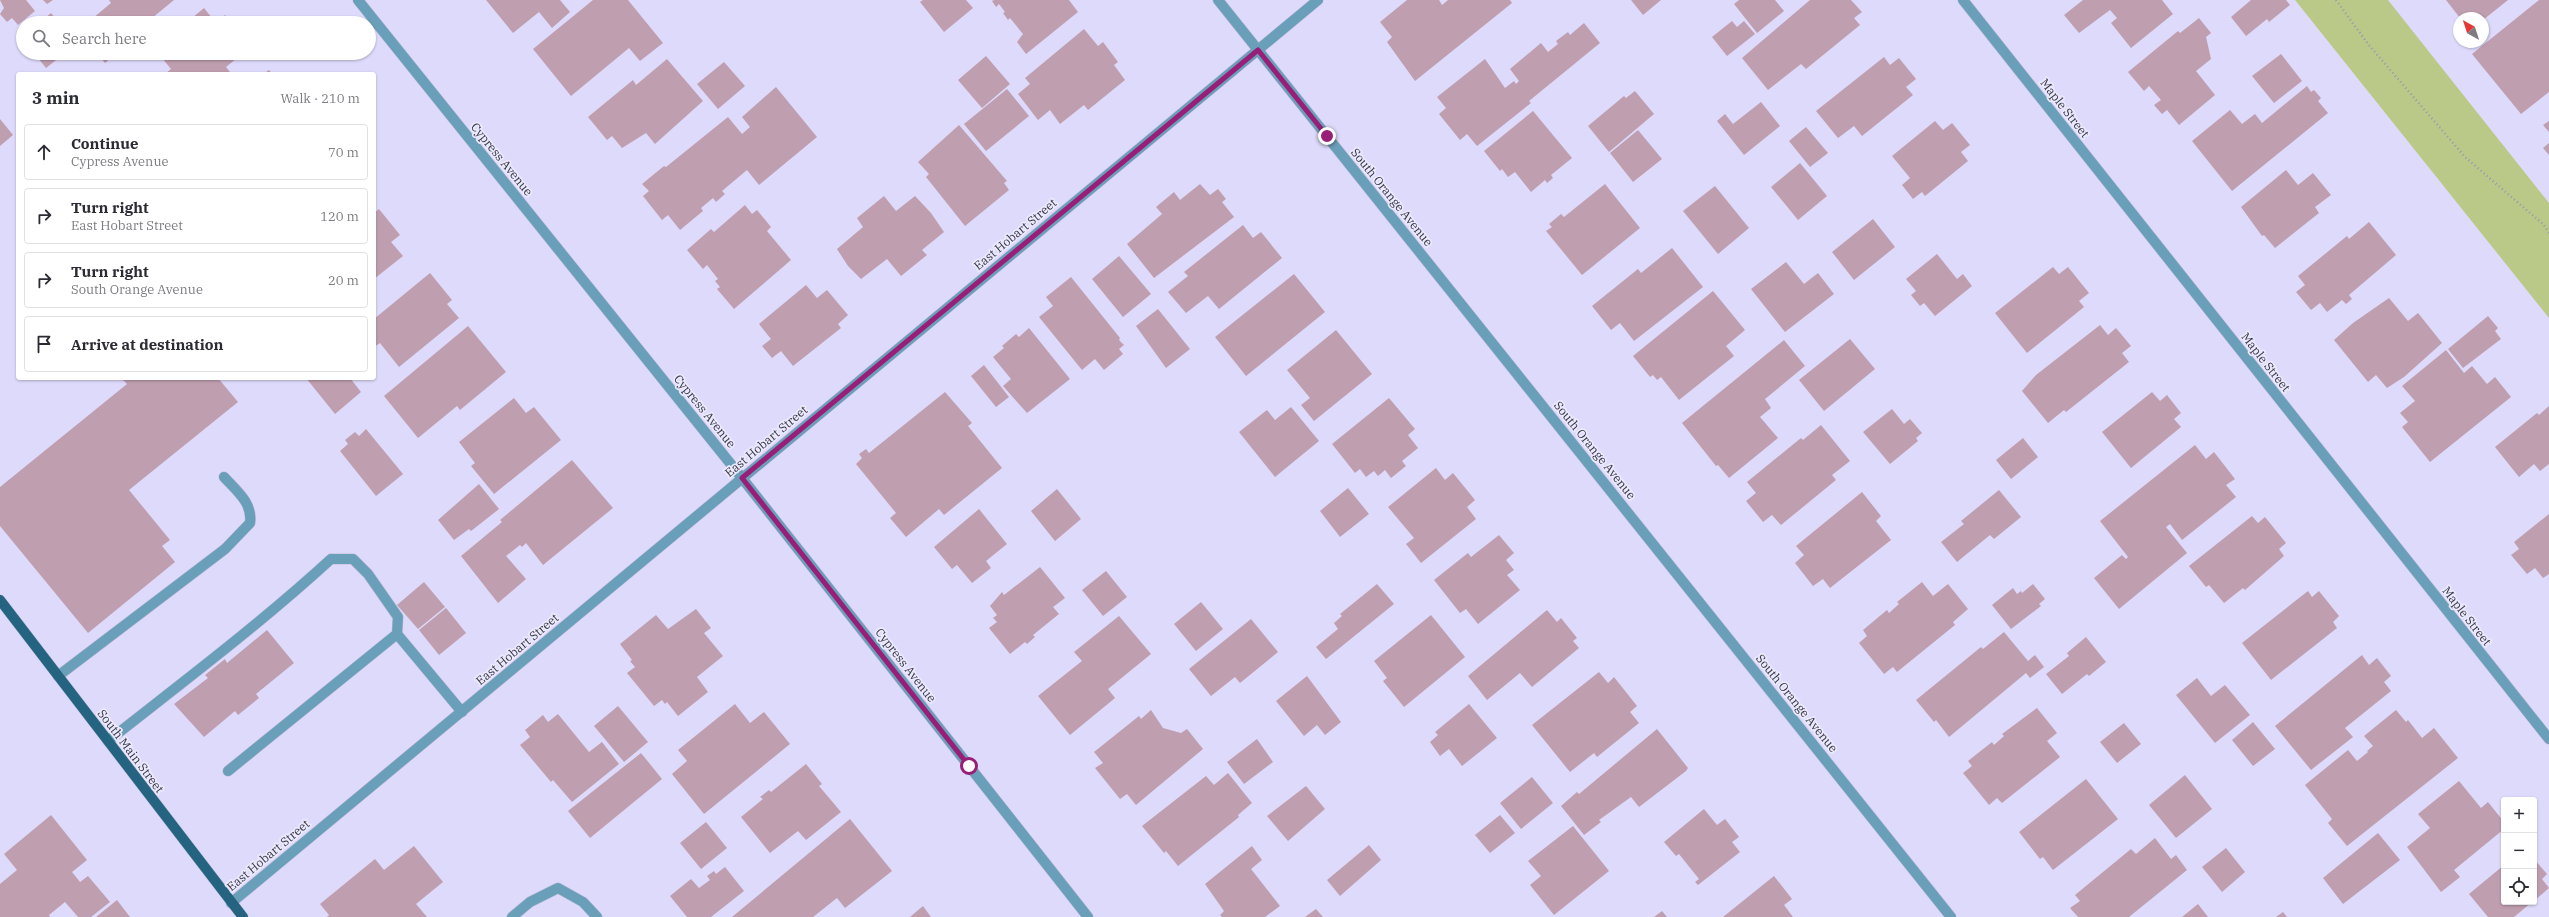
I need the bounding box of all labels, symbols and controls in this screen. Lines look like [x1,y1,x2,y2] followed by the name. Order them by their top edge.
[2453,12,2489,48] north arrow
[16,16,376,60] search box
[30,27,52,49] icon: search
[62,29,147,48] text: Search here
[2037,75,2093,141] street label: Maple Street
[32,87,80,109] text: 3 min
[281,90,360,107] text: Walk · 210 m
[468,119,536,199] street label: Cypress Avenue
[1318,127,1336,145] route end
[71,134,138,153] text: Continue
[33,141,55,163] icon: ahead
[328,144,359,161] text: 70 m
[1348,145,1436,249] street label: South Orange Avenue
[71,153,168,170] text: Cypress Avenue
[971,195,1059,273] street label: East Hobart Street
[71,198,149,217] text: Turn right
[33,205,55,227] icon: right
[320,208,359,225] text: 120 m
[71,217,183,234] text: East Hobart Street
[71,262,149,281] text: Turn right
[33,269,55,291] icon: right
[328,272,359,289] text: 20 m
[71,281,203,298] text: South Orange Avenue
[2238,329,2294,395] street label: Maple Street
[33,333,55,355] icon: arrive
[71,335,223,354] text: Arrive at destination
[671,371,739,451] street label: Cypress Avenue
[1551,398,1639,502] street label: South Orange Avenue
[722,402,810,480] street label: East Hobart Street
[2439,583,2495,649] street label: Maple Street
[473,610,561,688] street label: East Hobart Street
[872,625,940,705] street label: Cypress Avenue
[1753,651,1841,755] street label: South Orange Avenue
[95,706,167,796] street label: South Main Street
[960,757,978,775] route start
[2501,797,2537,905] map controls
[2501,797,2537,833] button: +
[224,816,312,894] street label: East Hobart Street
[2501,833,2537,869] button: −
[2501,869,2537,905] button: locate

